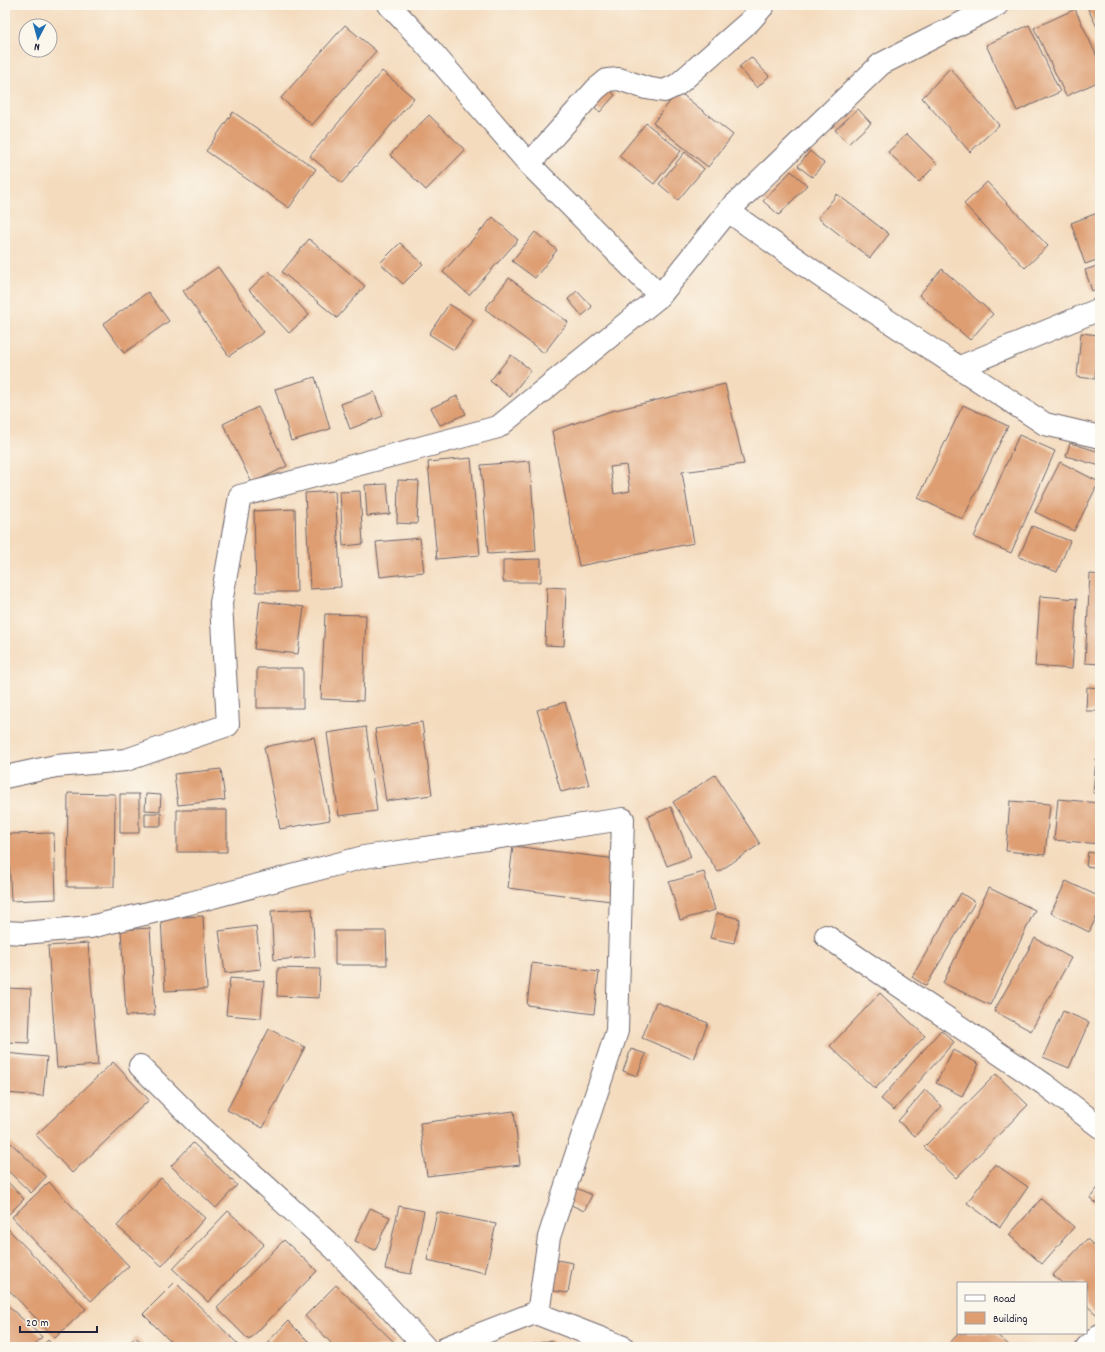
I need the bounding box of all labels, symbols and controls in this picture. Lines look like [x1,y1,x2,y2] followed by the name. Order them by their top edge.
[18,18,58,58] north arrow
[33,38,41,54] text: N
[957,1282,1087,1334] legend
[993,1291,1015,1308] text: Road
[20,1308,97,1334] scale bar
[993,1311,1028,1328] text: Building
[26,1315,49,1332] text: 20 m

